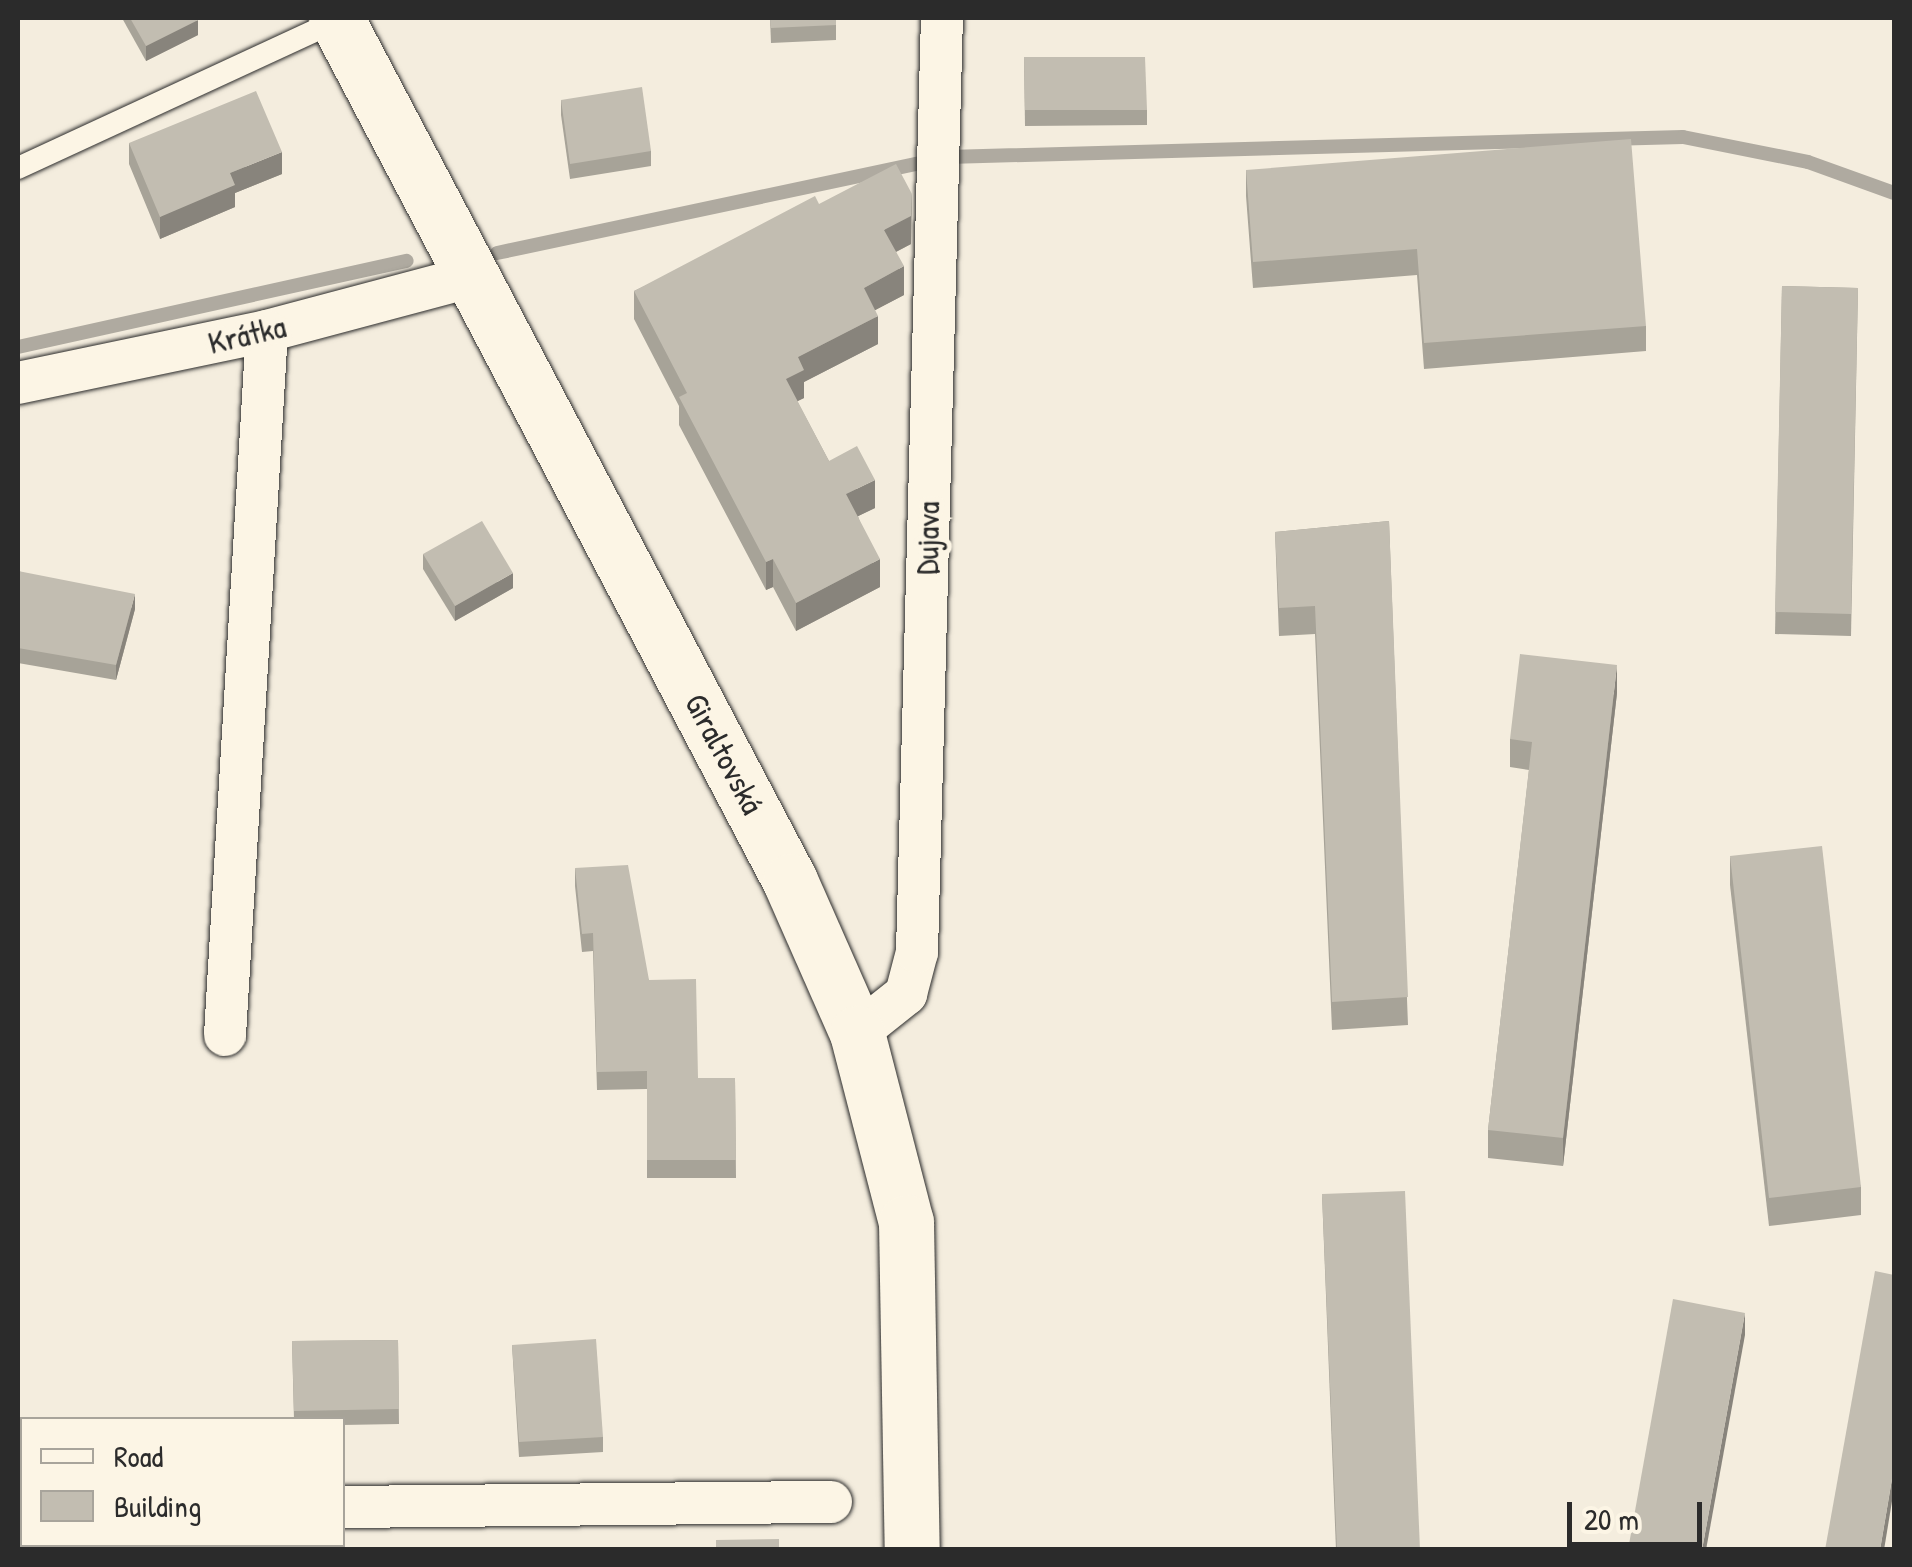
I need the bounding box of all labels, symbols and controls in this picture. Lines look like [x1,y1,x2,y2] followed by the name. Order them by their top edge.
[204,307,290,363] street label: Krátka
[908,501,948,575] street label: Dujava
[676,687,772,821] street label: Giraltovská
[20,1417,345,1547] legend
[114,1436,163,1476] text: Road
[1572,1482,1707,1544] scale bar
[114,1486,201,1526] text: Building
[1584,1499,1639,1539] text: 20 m

